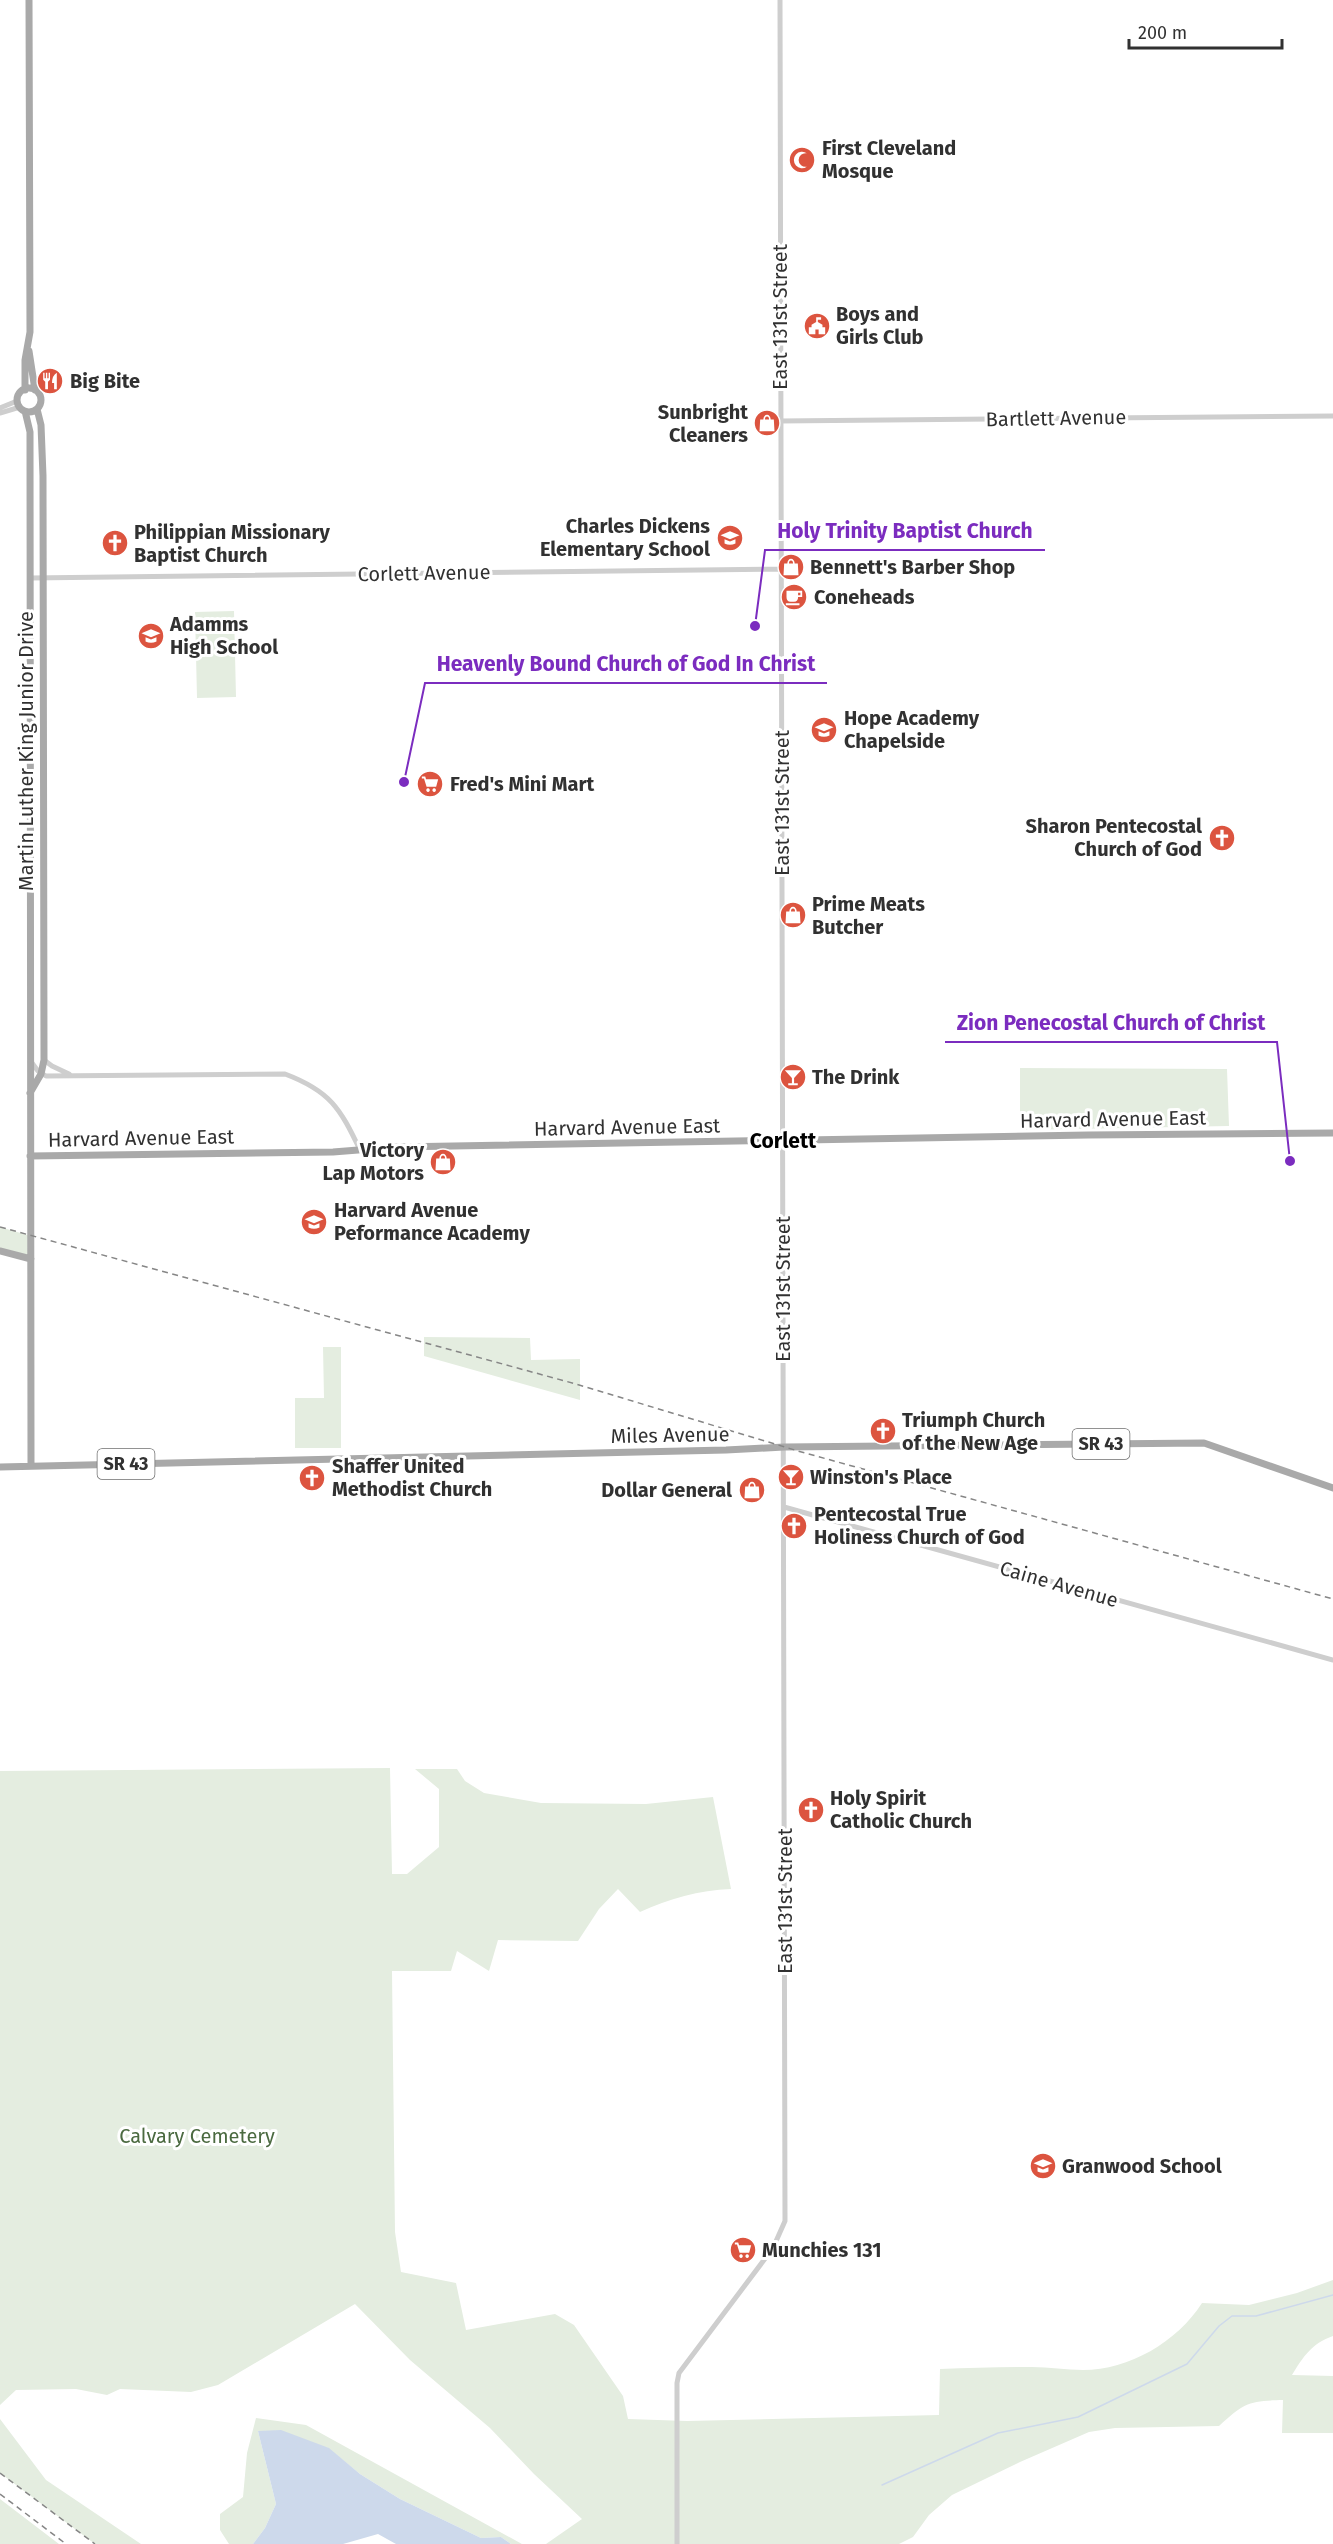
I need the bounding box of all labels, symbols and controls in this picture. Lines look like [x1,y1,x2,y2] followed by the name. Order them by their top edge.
[1129,12,1282,50] scale bar
[1138,22,1187,44] text: 200 m
[822,136,956,183] place label: First Cleveland Mosque
[787,145,817,175] mosque icon: First Cleveland Mosque
[768,243,792,390] street label: East 131st Street
[836,302,924,349] place label: Boys and Girls Club
[802,311,832,341] public building icon: Boys and Girls Club
[35,366,65,396] restaurant icon: Big Bite
[70,369,140,393] place label: Big Bite
[658,400,748,447] place label: Sunbright Cleaners
[986,405,1126,431] street label: Bartlett Avenue
[752,408,782,438] shop icon: Sunbright Cleaners
[765,511,1045,550] callout: Holy Trinity Baptist Church
[540,514,710,561] place label: Charles Dickens Elementary School
[777,518,1033,544] text: Holy Trinity Baptist Church
[134,520,330,567] place label: Philippian Missionary Baptist Church
[715,523,745,553] school or university icon: Charles Dickens Elementary School
[100,528,130,558] church icon: Philippian Missionary Baptist Church
[776,552,806,582] shop icon: Bennett's Barber Shop
[810,555,1015,579] place label: Bennett's Barber Shop
[357,560,491,586] street label: Corlett Avenue
[779,582,809,612] cafe icon: Coneheads
[814,585,915,609] place label: Coneheads
[14,611,38,891] street label: Martin Luther King Junior Drive
[169,612,278,659] place label: Adamms High School
[136,621,166,651] school or university icon: Adamms High School
[425,644,827,683] callout: Heavenly Bound Church of God In Christ
[437,651,816,677] text: Heavenly Bound Church of God In Christ
[844,706,980,753] place label: Hope Academy Chapelside
[809,715,839,745] school or university icon: Hope Academy Chapelside
[770,729,794,876] street label: East 131st Street
[415,769,445,799] supermarket icon: Fred's Mini Mart
[450,772,594,796] place label: Fred's Mini Mart
[1026,814,1202,861] place label: Sharon Pentecostal Church of God
[1207,823,1237,853] church icon: Sharon Pentecostal Church of God
[812,892,925,939] place label: Prime Meats Butcher
[778,900,808,930] shop icon: Prime Meats Butcher
[945,1003,1277,1042] callout: Zion Penecostal Church of Christ
[957,1010,1266,1036] text: Zion Penecostal Church of Christ
[778,1062,808,1092] bar icon: The Drink
[812,1065,900,1089] place label: The Drink
[1020,1105,1207,1133] street label: Harvard Avenue East
[534,1113,721,1141] street label: Harvard Avenue East
[48,1124,235,1152] street label: Harvard Avenue East
[750,1128,817,1154] district label: Corlett
[322,1138,425,1185] place label: Victory Lap Motors
[428,1147,458,1177] shop icon: Victory Lap Motors
[334,1198,530,1245] place label: Harvard Avenue Peformance Academy
[299,1207,329,1237] school or university icon: Harvard Avenue Peformance Academy
[771,1215,795,1362] street label: East 131st Street
[902,1408,1045,1455] place label: Triumph Church of the New Age
[868,1416,898,1446] church icon: Triumph Church of the New Age
[610,1422,730,1448] street label: Miles Avenue
[1072,1429,1130,1459] road number: SR 43
[98,1449,154,1479] road number: SR 43
[332,1454,492,1501] place label: Shaffer United Methodist Church
[776,1462,806,1492] bar icon: Winston's Place
[297,1463,327,1493] church icon: Shaffer United Methodist Church
[810,1465,952,1489] place label: Winston's Place
[737,1475,767,1505] shop icon: Dollar General
[601,1478,732,1502] place label: Dollar General
[814,1502,1025,1549] place label: Pentecostal True Holiness Church of God
[779,1511,809,1541] church icon: Pentecostal True Holiness Church of God
[997,1556,1121,1612] street label: Caine Avenue
[830,1786,972,1833] place label: Holy Spirit Catholic Church
[796,1795,826,1825] church icon: Holy Spirit Catholic Church
[773,1827,797,1974] street label: East 131st Street
[119,2124,275,2148] park label: Calvary Cemetery
[1028,2151,1058,2181] school or university icon: Granwood School
[1062,2154,1222,2178] place label: Granwood School
[728,2235,758,2265] supermarket icon: Munchies 131
[762,2238,881,2262] place label: Munchies 131

